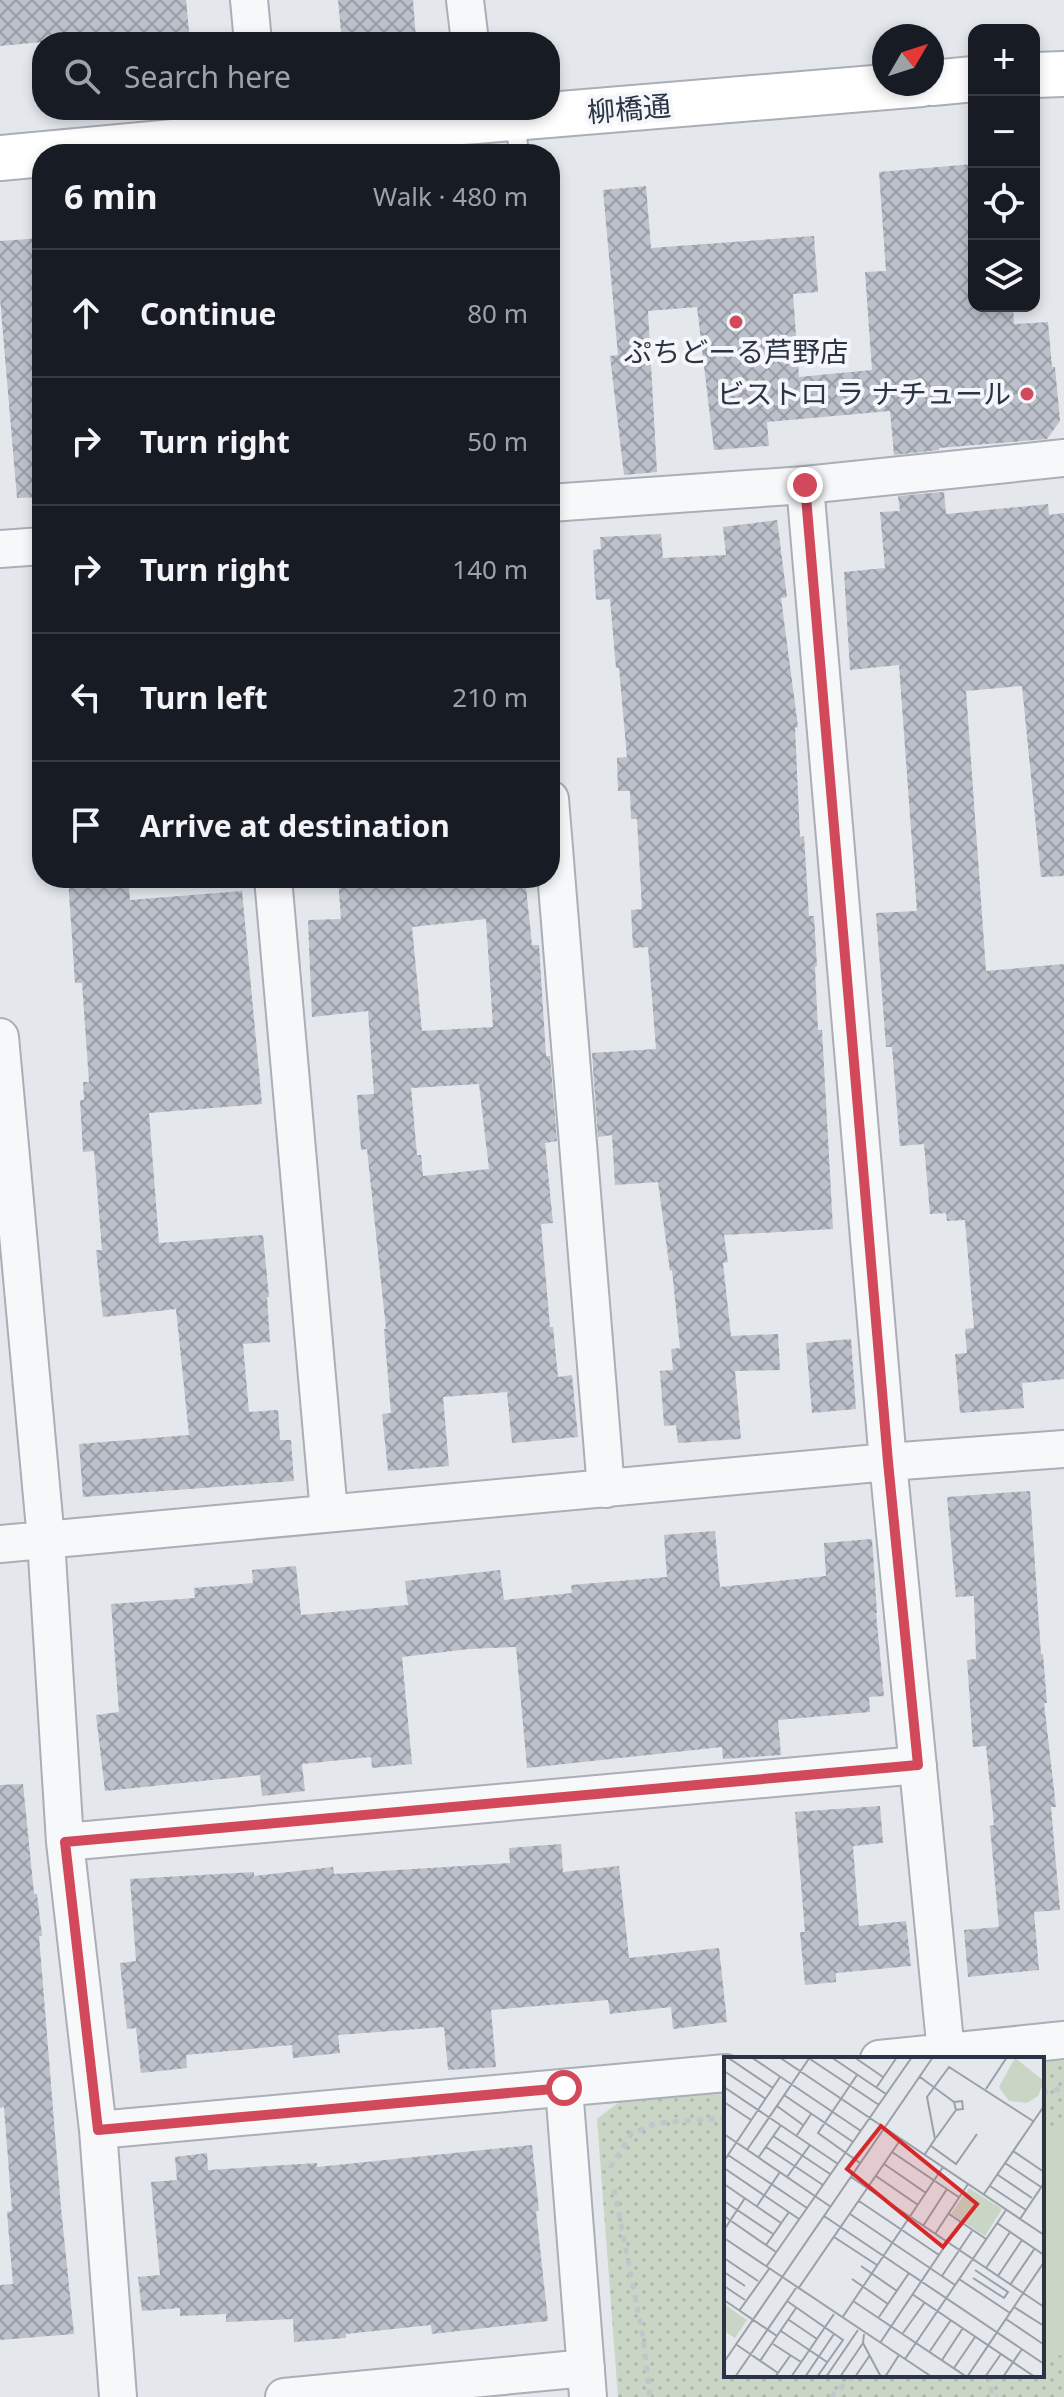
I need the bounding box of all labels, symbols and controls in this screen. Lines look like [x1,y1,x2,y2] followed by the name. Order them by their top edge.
[872,24,944,96] north arrow
[968,24,1040,312] map controls
[968,24,1040,96] button: +
[32,32,560,120] search box
[60,54,104,98] icon: search
[124,56,291,97] text: Search here
[585,85,672,131] street label: 柳橋通
[968,96,1040,168] button: −
[968,168,1040,240] button: locate
[64,173,158,219] text: 6 min
[373,178,528,214] text: Walk · 480 m
[968,240,1040,312] button: layers
[64,291,108,335] icon: ahead
[140,293,276,334] text: Continue
[467,295,528,331] text: 80 m
[727,313,745,331] marker: ぷちどーる芦野店
[624,332,848,370] place label: ぷちどーる芦野店
[716,374,1011,412] place label: ビストロ ラ ナチュール
[1018,385,1036,403] marker: ビストロ ラ ナチュール
[64,419,108,463] icon: right
[140,421,290,462] text: Turn right
[467,423,528,459] text: 50 m
[787,467,823,503] route end
[64,547,108,591] icon: right
[140,549,290,590] text: Turn right
[452,551,528,587] text: 140 m
[64,675,108,719] icon: left
[140,677,268,718] text: Turn left
[452,679,528,715] text: 210 m
[64,803,108,847] icon: arrive
[140,805,450,846] text: Arrive at destination
[724,2057,1044,2377] inset map
[546,2070,582,2106] route start

